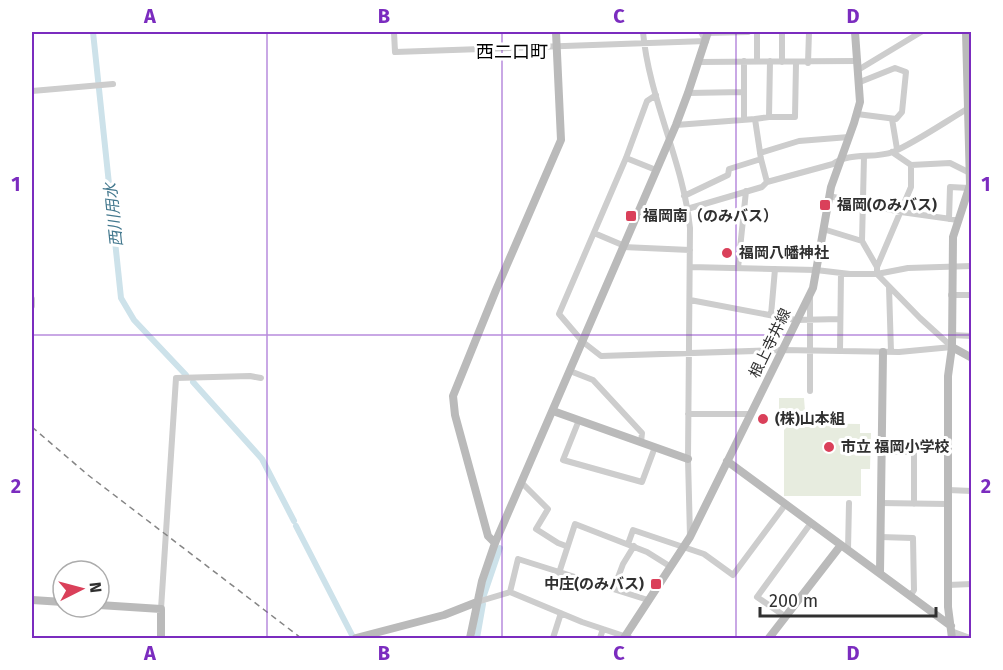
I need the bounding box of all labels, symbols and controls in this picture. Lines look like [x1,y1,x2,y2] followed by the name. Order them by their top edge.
[143,4,157,28] text: A
[378,4,390,28] text: B
[613,4,625,28] text: C
[846,4,860,28] text: D
[476,41,548,63] district label: 西二口町
[11,172,21,196] text: 1
[981,172,991,196] text: 1
[100,180,126,248] water label: 西川用水
[836,196,937,214] place label: 福岡(のみバス)
[818,198,832,212] marker: 福岡(のみバス)
[642,207,778,225] place label: 福岡南（のみバス）
[624,209,638,223] marker: 福岡南（のみバス）
[738,244,829,262] place label: 福岡八幡神社
[720,246,734,260] marker: 福岡八幡神社
[745,305,795,381] street label: 根上寺井線
[775,410,845,428] place label: (株)山本組
[756,412,770,426] marker: (株)山本組
[841,438,950,456] place label: 市立 福岡小学校
[822,440,836,454] marker: 市立 福岡小学校
[11,474,21,498] text: 2
[981,474,991,498] text: 2
[51,559,111,619] north arrow
[544,575,644,593] place label: 中庄(のみバス)
[649,577,663,591] marker: 中庄(のみバス)
[760,580,936,618] scale bar
[85,581,105,594] text: N
[769,590,818,612] text: 200 m
[143,641,157,665] text: A
[378,641,390,665] text: B
[613,641,625,665] text: C
[846,641,860,665] text: D

